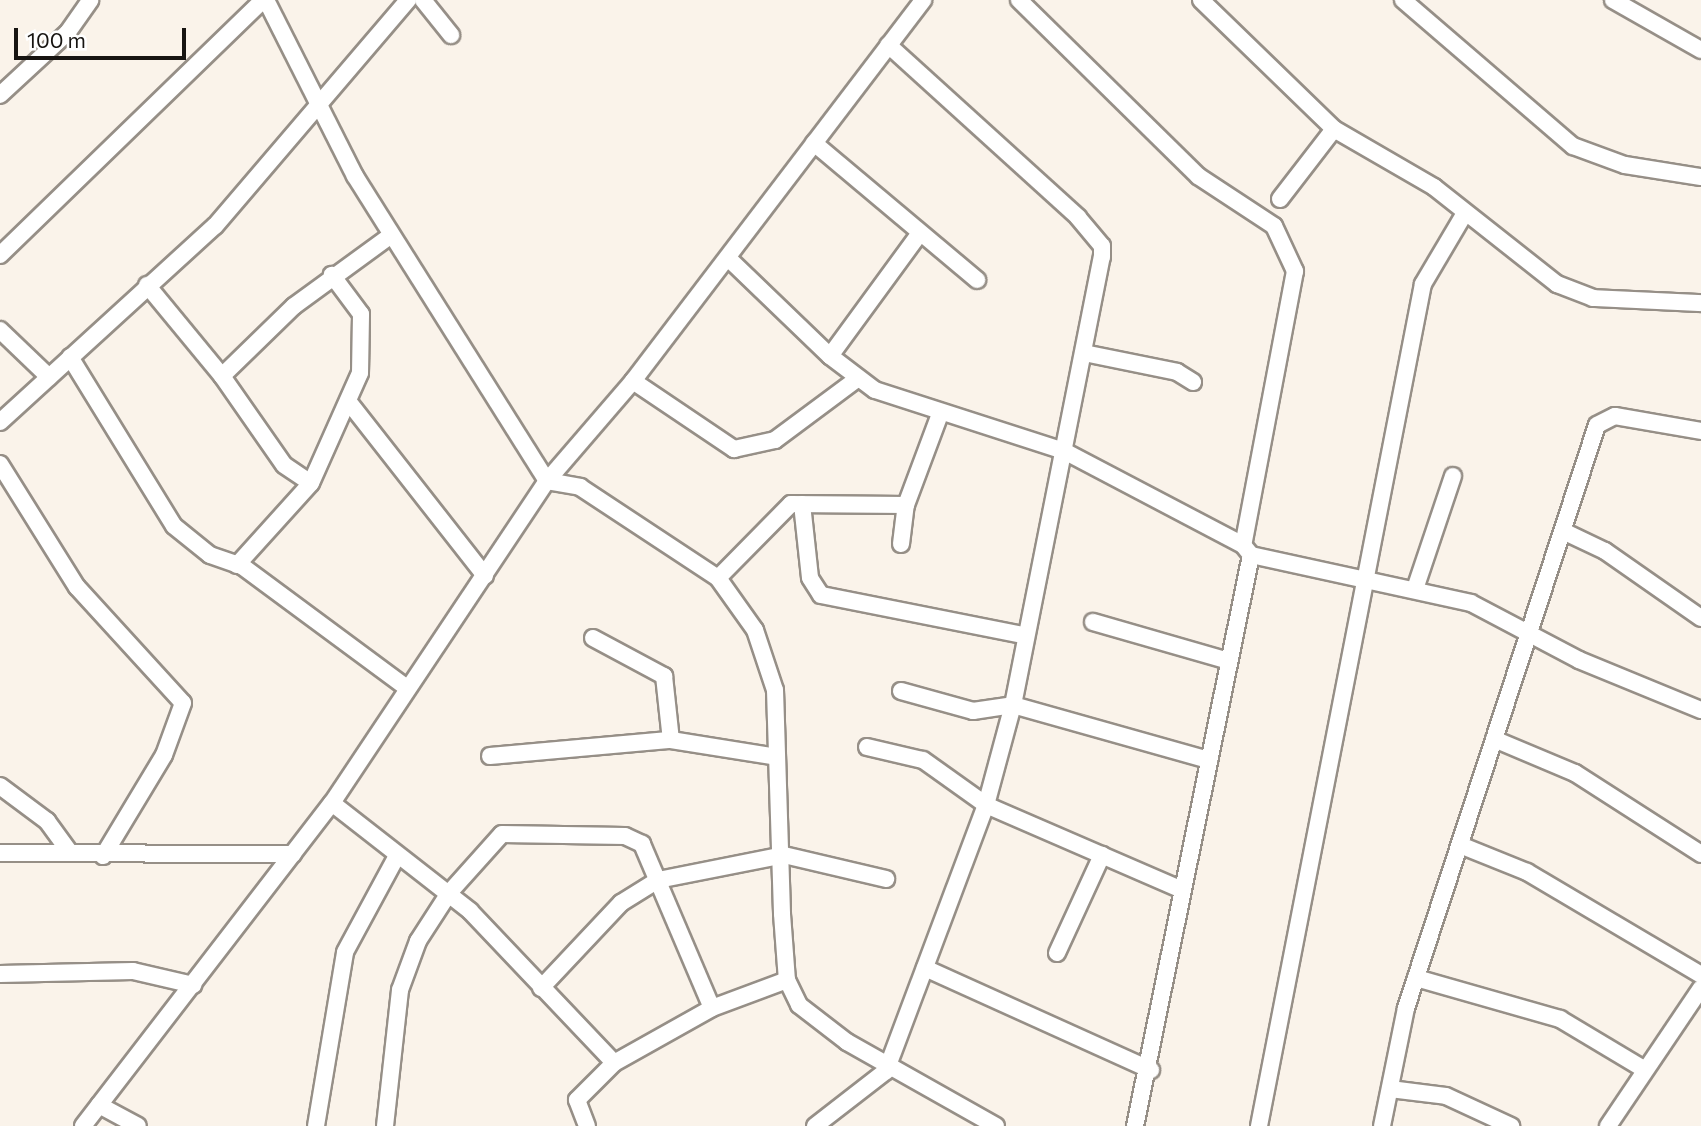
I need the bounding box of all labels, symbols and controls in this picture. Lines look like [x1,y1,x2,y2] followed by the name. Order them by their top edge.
[18,14,189,58] scale bar
[27,27,86,52] text: 100 m

